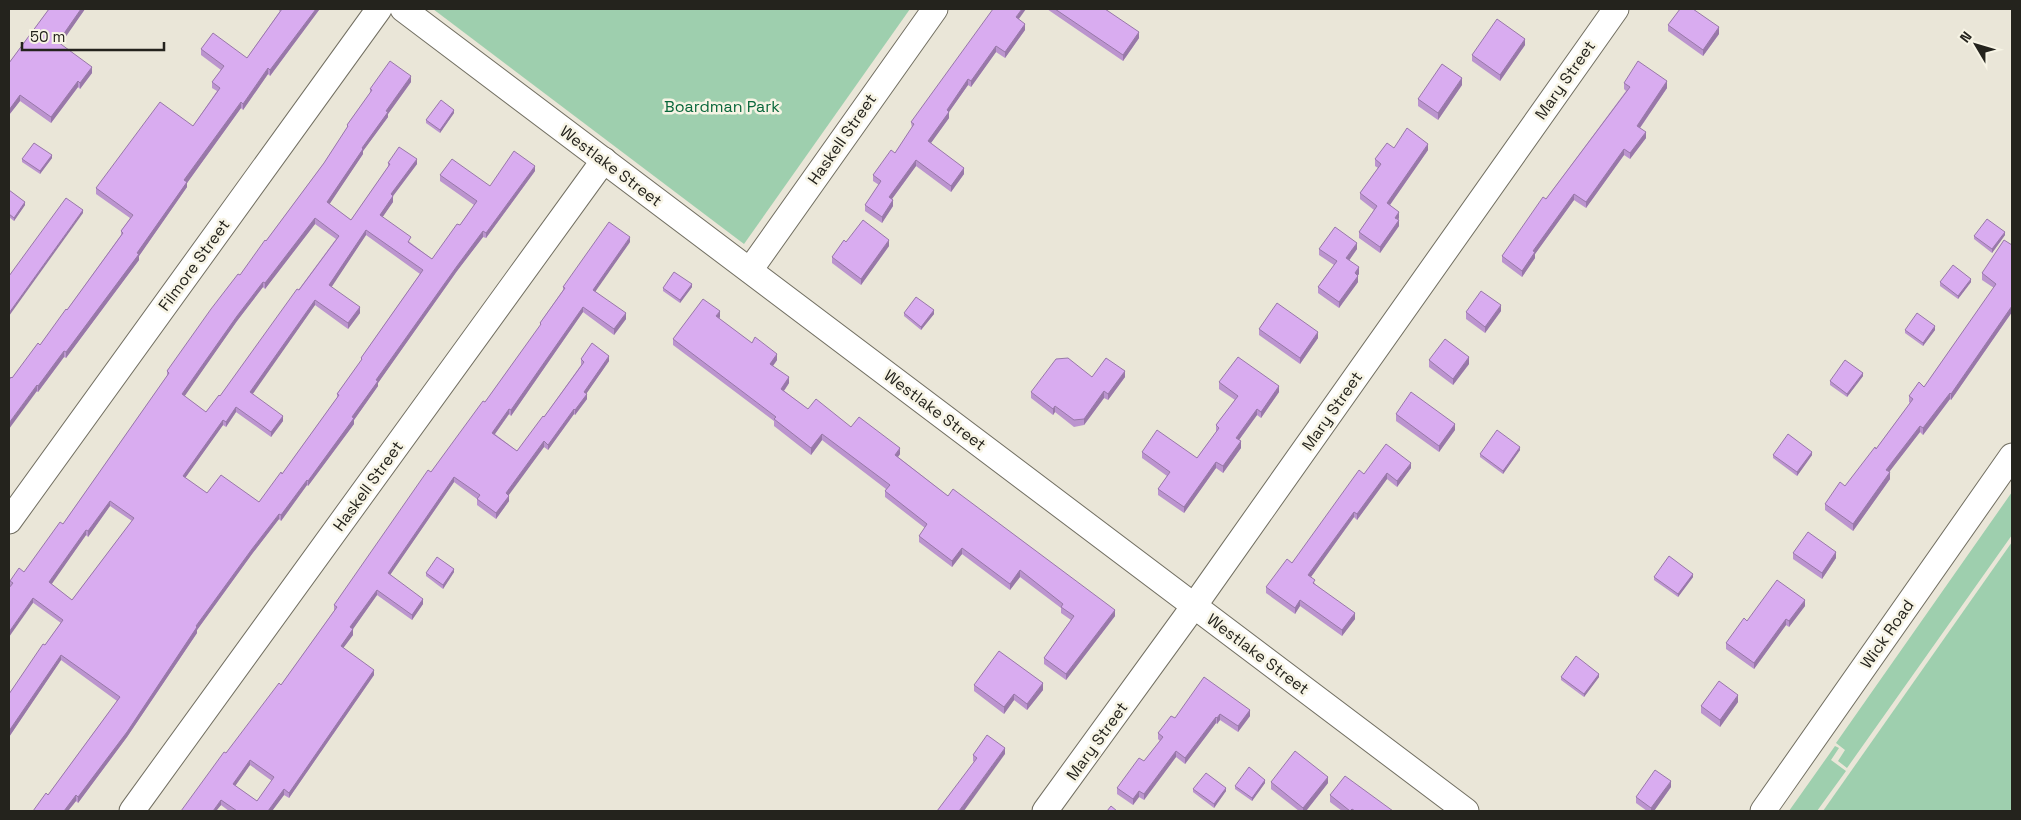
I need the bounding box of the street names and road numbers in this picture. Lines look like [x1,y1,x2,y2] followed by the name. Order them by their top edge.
[1530,36,1600,124] street label: Mary Street
[803,89,881,189] street label: Haskell Street
[556,121,666,211] street label: Westlake Street
[154,215,234,315] street label: Filmore Street
[880,365,990,455] street label: Westlake Street
[1297,367,1367,455] street label: Mary Street
[328,437,408,535] street label: Haskell Street
[1856,595,1918,673] street label: Wick Road
[1203,609,1313,699] street label: Westlake Street
[1062,698,1132,784] street label: Mary Street

